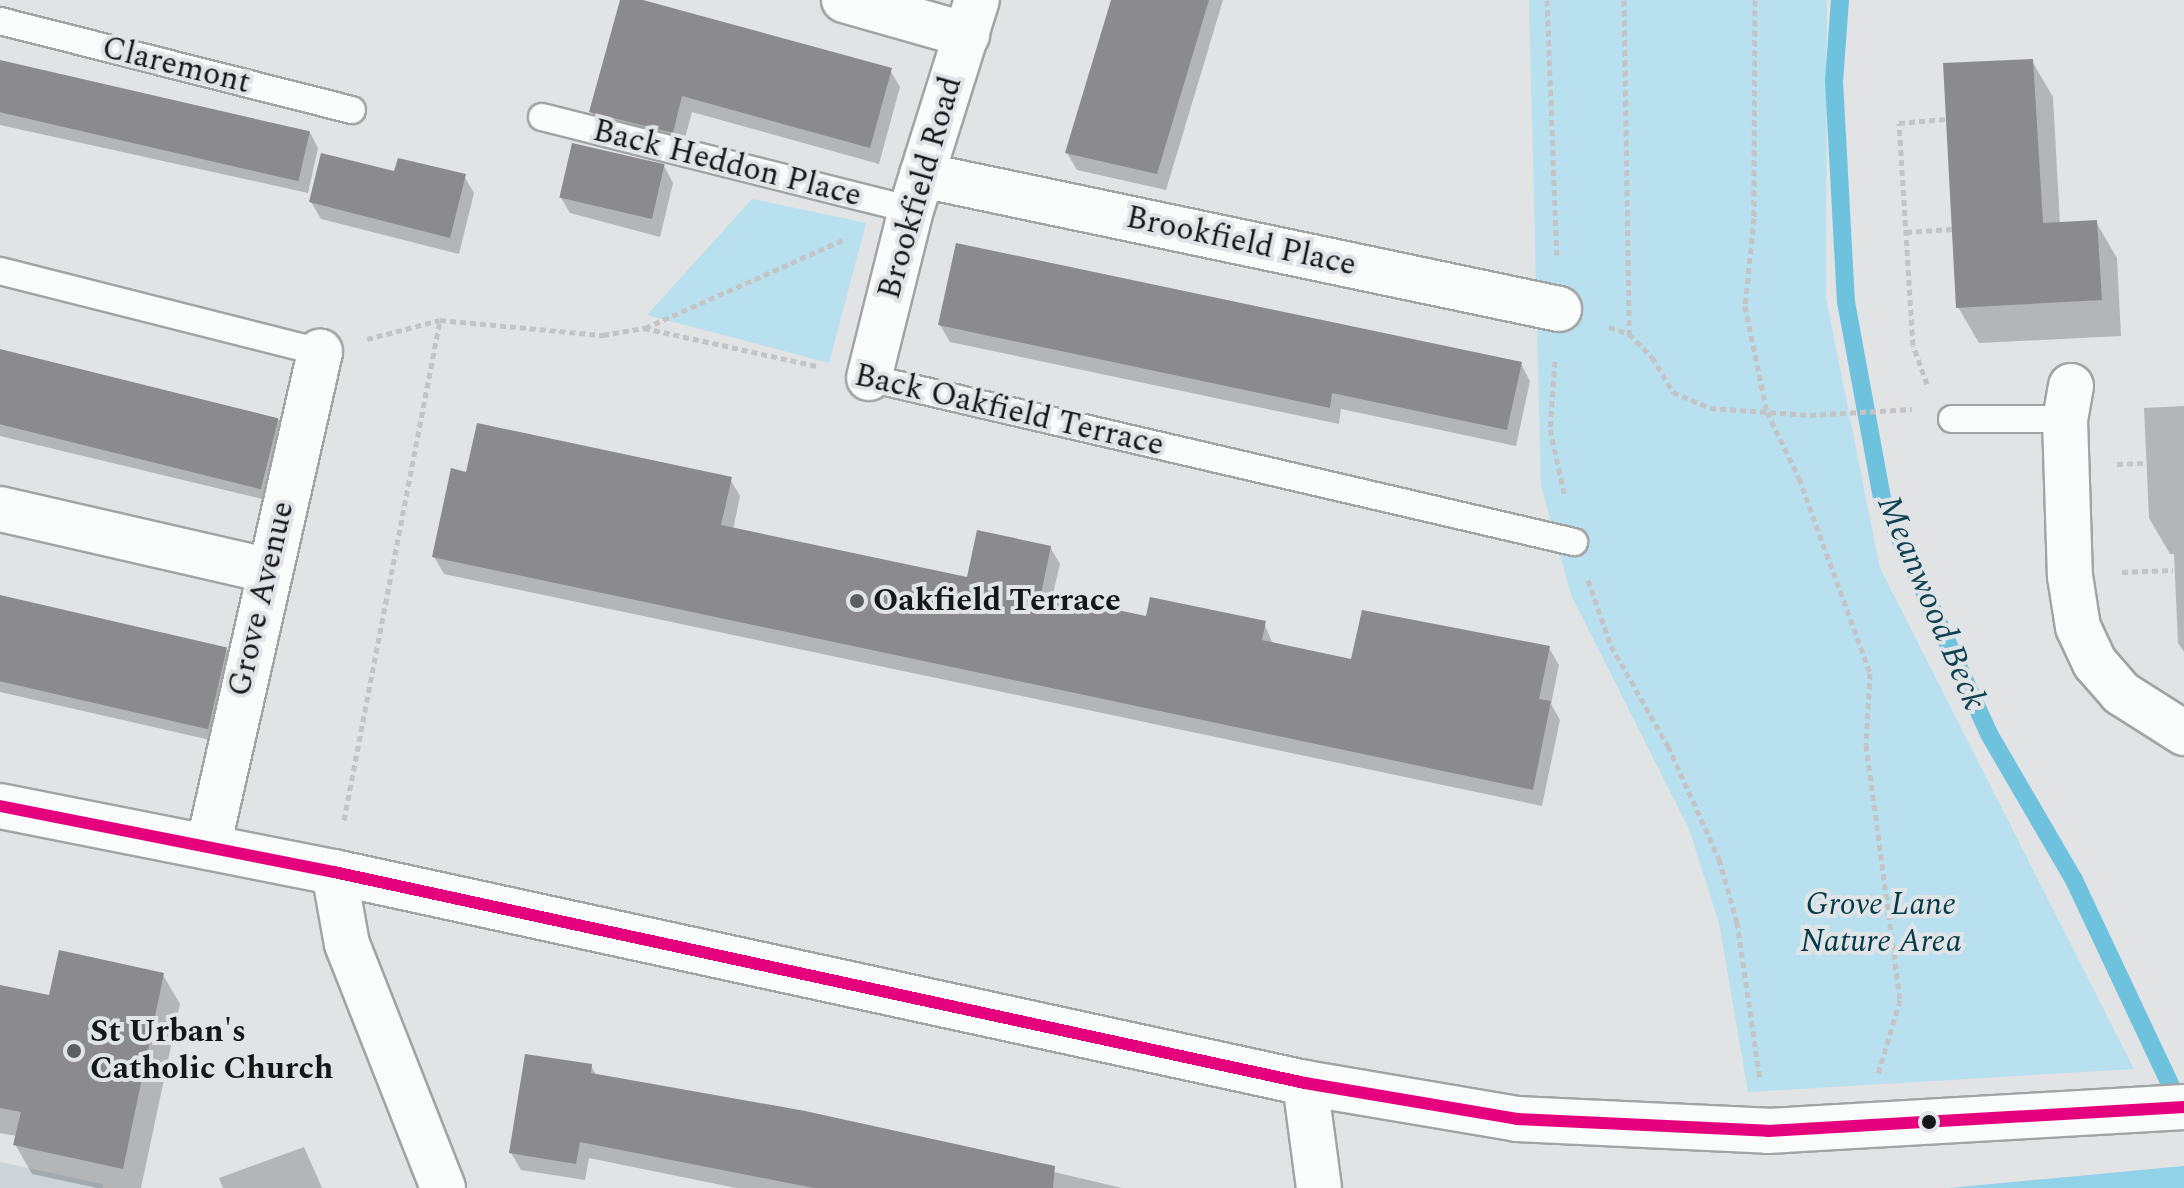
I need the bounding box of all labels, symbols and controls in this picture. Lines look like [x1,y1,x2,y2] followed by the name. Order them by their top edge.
[98,29,254,103] street label: Claremont
[871,72,971,304] street label: Brookfield Road
[589,112,865,216] street label: Back Heddon Place
[1123,199,1359,285] street label: Brookfield Place
[851,357,1167,465] street label: Back Oakfield Terrace
[1868,490,1994,716] water label: Meanwood Beck
[221,498,303,700] street label: Grove Avenue
[873,582,1121,620] place label: Oakfield Terrace
[848,592,866,610] marker: Oakfield Terrace
[1800,887,1962,962] park label: Grove Lane Nature Area
[90,1014,334,1089] place label: St Urban's Catholic Church
[65,1042,83,1060] marker: St Urban's Catholic Church
[1921,1114,1937,1130] unlabelled marker

